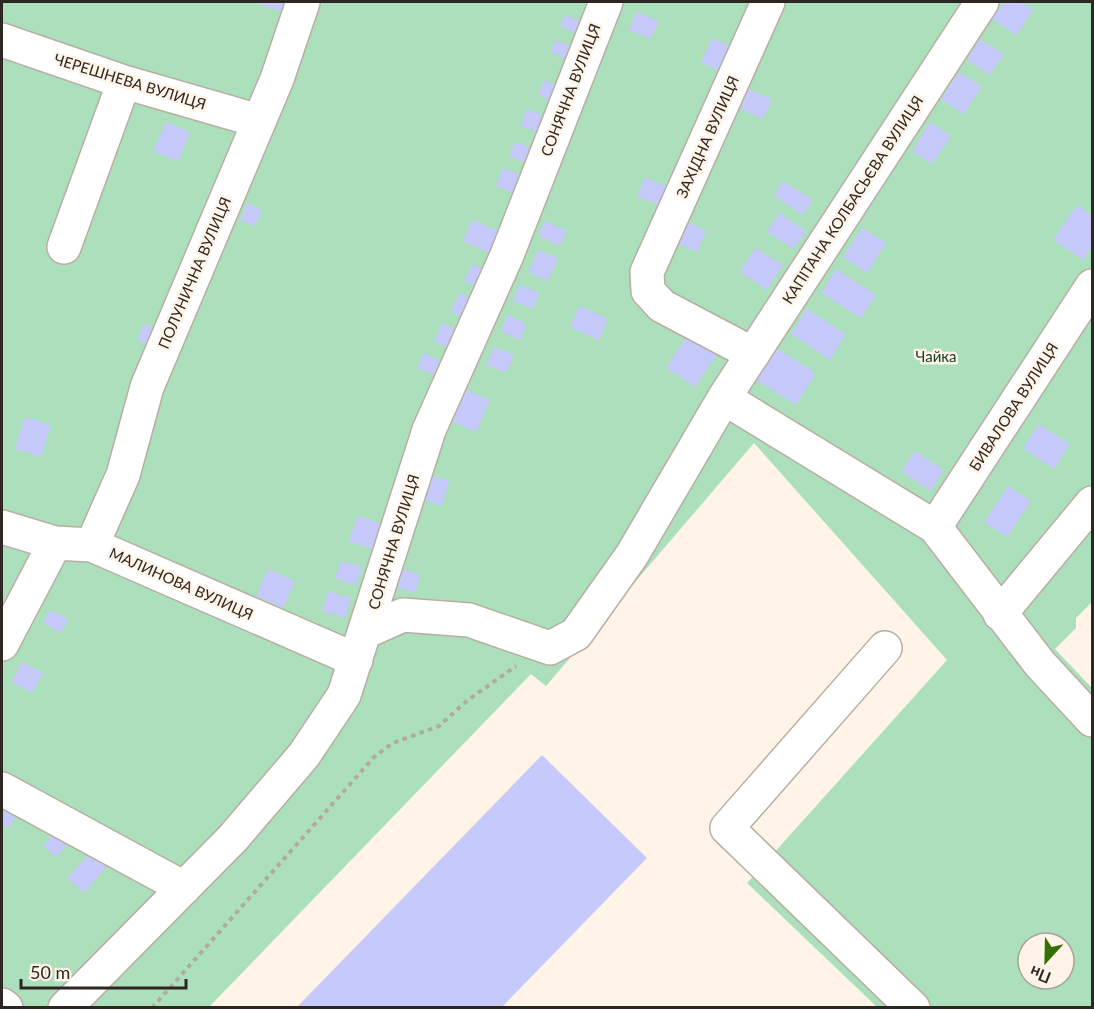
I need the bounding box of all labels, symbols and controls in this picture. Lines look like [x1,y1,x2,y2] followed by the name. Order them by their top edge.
[536,21,604,158] street label: СОНЯЧНА ВУЛИЦЯ
[52,49,208,113] street label: ЧЕРЕШНЕВА ВУЛИЦЯ
[672,73,742,200] street label: ЗАХІДНА ВУЛИЦЯ
[778,92,926,307] street label: КАПІТАНА КОЛБАСЬЄВА ВУЛИЦЯ
[154,194,234,351] street label: ПОЛУНИЧНА ВУЛИЦЯ
[965,339,1061,474] street label: БИВАЛОВА ВУЛИЦЯ
[915,347,957,365] park label: Чайка
[364,472,422,612] street label: СОНЯЧНА ВУЛИЦЯ
[107,543,256,623] street label: МАЛИНОВА ВУЛИЦЯ
[1016,931,1076,991] north arrow
[21,952,186,990] scale bar
[30,961,70,983] text: 50 m
[1027,963,1053,988] text: Пн

